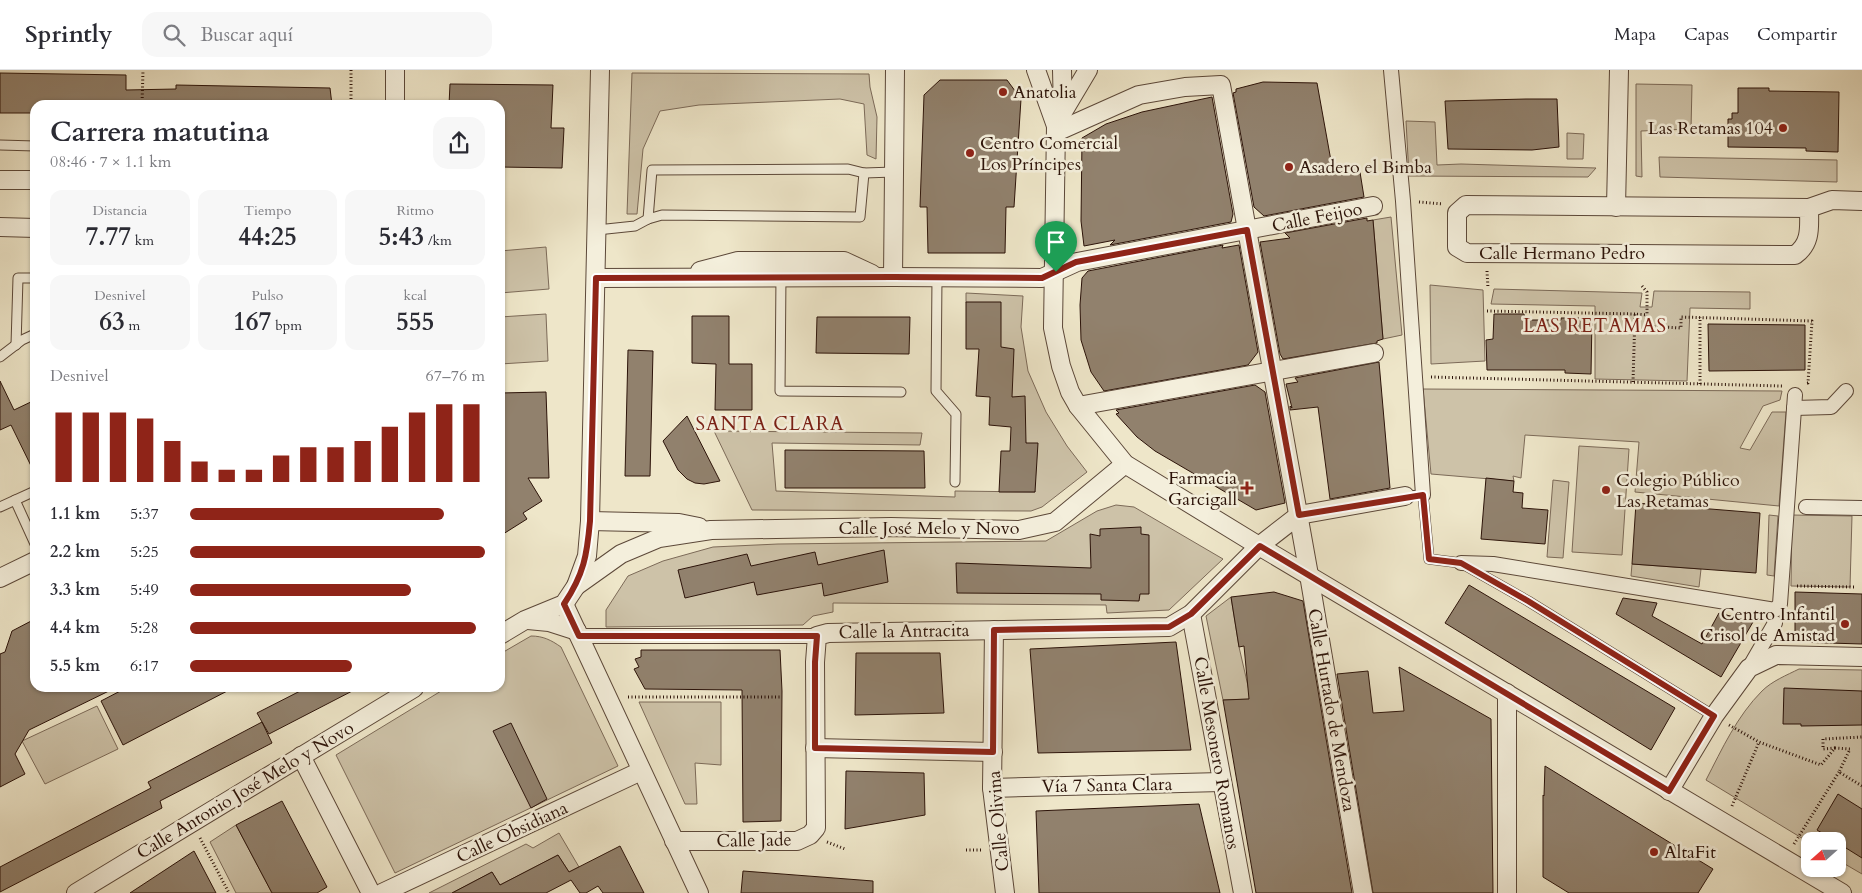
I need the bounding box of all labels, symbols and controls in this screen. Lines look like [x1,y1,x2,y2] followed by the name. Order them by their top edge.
[142,12,492,57] search box
[25,18,112,51] text: Sprintly
[160,21,188,49] icon: search
[200,22,293,48] text: Buscar aquí
[1614,22,1656,47] text: Mapa
[1684,22,1729,47] text: Capas
[1757,22,1837,47] text: Compartir
[1013,80,1077,105] place label: Anatolia
[997,86,1009,98] marker: Anatolia
[50,113,269,151] text: Carrera matutina
[1648,116,1773,141] place label: Las Retamas 104
[433,117,485,169] button: share
[1777,122,1789,134] marker: Las Retamas 104
[980,131,1118,177] place label: Centro Comercial Los Príncipes
[964,147,976,159] marker: Centro Comercial Los Príncipes
[50,151,171,173] text: 08:46 · 7 × 1.1 km
[1299,155,1432,180] place label: Asadero el Bimba
[1283,161,1295,173] marker: Asadero el Bimba
[1270,196,1365,239] street label: Calle Feijoo
[92,201,147,220] text: Distancia
[244,201,291,220] text: Tiempo
[396,201,434,220] text: Ritmo
[85,220,131,254] text: 7.77
[238,220,297,254] text: 44:25
[379,220,424,254] text: 5:43
[1035,221,1077,272] pin
[1042,228,1070,256] icon: arrive
[131,231,154,250] text: km
[424,231,452,250] text: /km
[1479,241,1645,266] street label: Calle Hermano Pedro
[94,286,145,305] text: Desnivel
[252,286,283,305] text: Pulso
[403,286,427,305] text: kcal
[99,305,125,339] text: 63
[233,305,271,339] text: 167
[396,305,434,339] text: 555
[1523,313,1667,339] district label: LAS RETAMAS
[125,316,140,335] text: m
[271,316,302,335] text: bpm
[50,365,109,387] text: Desnivel
[426,365,485,387] text: 67–76 m
[695,411,845,437] district label: SANTA CLARA
[1168,466,1237,512] place label: Farmacia Garcigall
[1616,468,1740,514] place label: Colegio Público Las Retamas
[1241,482,1253,494] marker: Farmacia Garcigall
[1600,484,1612,496] marker: Colegio Público Las Retamas
[50,503,100,525] text: 1.1 km
[130,503,159,525] text: 5:37
[838,516,1020,541] street label: Calle José Melo y Novo
[50,541,100,563] text: 2.2 km
[130,541,159,563] text: 5:25
[50,579,100,601] text: 3.3 km
[130,579,159,601] text: 5:49
[1700,602,1835,648] place label: Centro Infantil Crisol de Amistad
[1301,607,1362,814] street label: Calle Hurtado de Mendoza
[50,617,100,639] text: 4.4 km
[130,617,159,639] text: 5:28
[838,618,970,645] street label: Calle la Antracita
[1839,618,1851,630] marker: Centro Infantil Crisol de Amistad
[50,655,100,677] text: 5.5 km
[130,655,159,677] text: 6:17
[1187,655,1246,851] street label: Calle Mesonero Romanos
[132,715,359,865] street label: Calle Antonio José Melo y Novo
[982,769,1015,872] street label: Calle Olivina
[1041,772,1173,799] street label: Vía 7 Santa Clara
[452,796,572,869] street label: Calle Obsidiana
[716,827,792,854] street label: Calle Jade
[1801,832,1846,878] north arrow
[1801,832,1846,877] map controls
[1664,840,1716,865] place label: AltaFit
[1648,846,1660,858] marker: AltaFit

